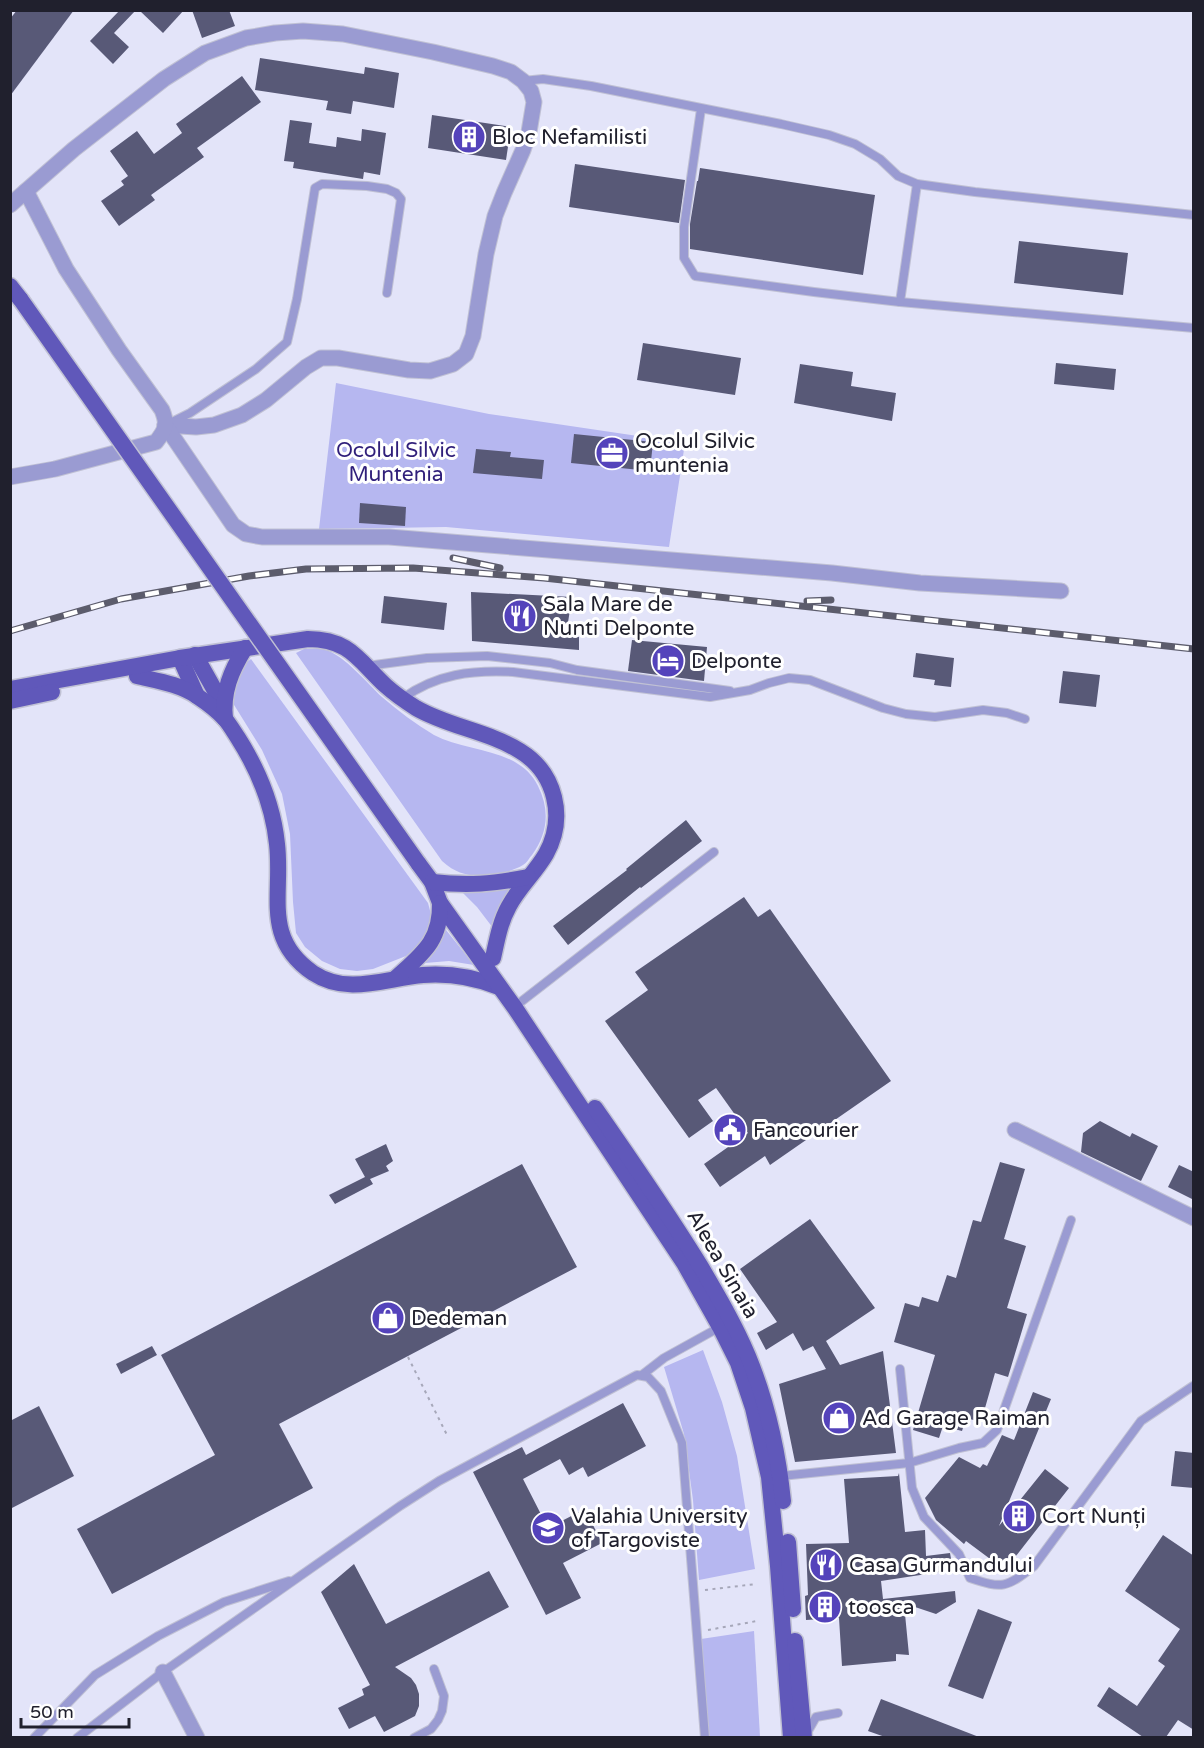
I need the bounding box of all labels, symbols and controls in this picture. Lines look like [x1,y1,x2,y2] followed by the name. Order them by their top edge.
[451,119,487,155] building icon: Bloc Nefamilisti
[492,125,647,150] place label: Bloc Nefamilisti
[635,429,755,478] place label: Ocolul Silvic muntenia
[594,435,630,471] office icon: Ocolul Silvic muntenia
[336,438,456,487] park label: Ocolul Silvic Muntenia
[543,592,695,641] place label: Sala Mare de Nunti Delponte
[502,598,538,634] restaurant icon: Sala Mare de Nunti Delponte
[650,643,686,679] hotel icon: Delponte
[691,649,782,674] place label: Delponte
[712,1112,748,1148] public building icon: Fancourier
[753,1118,859,1143] place label: Fancourier
[681,1205,764,1323] street label: Aleea Sinaia
[370,1300,406,1336] shop icon: Dedeman
[411,1306,507,1331] place label: Dedeman
[821,1400,857,1436] shop icon: Ad Garage Raiman
[862,1406,1050,1431] place label: Ad Garage Raiman
[1001,1498,1037,1534] building icon: Cort Nunți
[571,1504,748,1553] place label: Valahia University of Targoviste
[1042,1504,1146,1529] place label: Cort Nunți
[530,1510,566,1546] school or university icon: Valahia University of Targoviste
[808,1547,844,1583] restaurant icon: Casa Gurmandului
[849,1553,1033,1578] place label: Casa Gurmandului
[807,1589,843,1625] building icon: toosca
[848,1595,915,1620] place label: toosca
[21,1691,129,1729] scale bar
[30,1701,74,1723] text: 50 m

